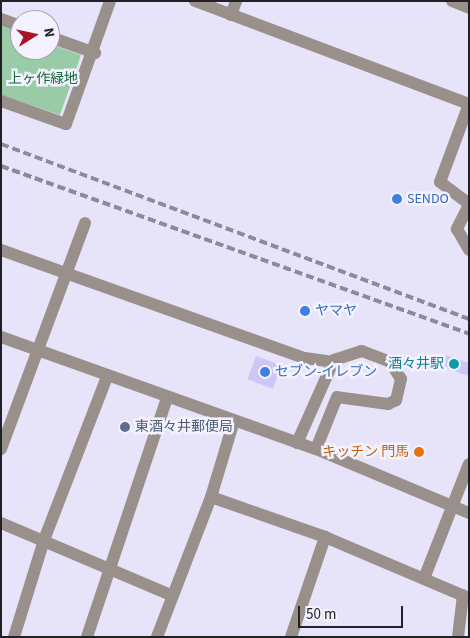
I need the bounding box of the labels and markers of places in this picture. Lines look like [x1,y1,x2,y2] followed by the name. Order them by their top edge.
[407,191,449,207] place label: SENDO
[391,193,403,205] marker: SENDO
[315,303,357,319] place label: ヤマヤ
[299,305,311,317] marker: ヤマヤ
[388,356,444,372] place label: 酒々井駅
[448,358,460,370] marker: 酒々井駅
[275,364,377,380] place label: セブン-イレブン
[259,366,271,378] marker: セブン-イレブン
[135,419,233,435] place label: 東酒々井郵便局
[119,421,131,433] marker: 東酒々井郵便局
[322,444,409,460] place label: キッチン 門馬
[413,446,425,458] marker: キッチン 門馬

